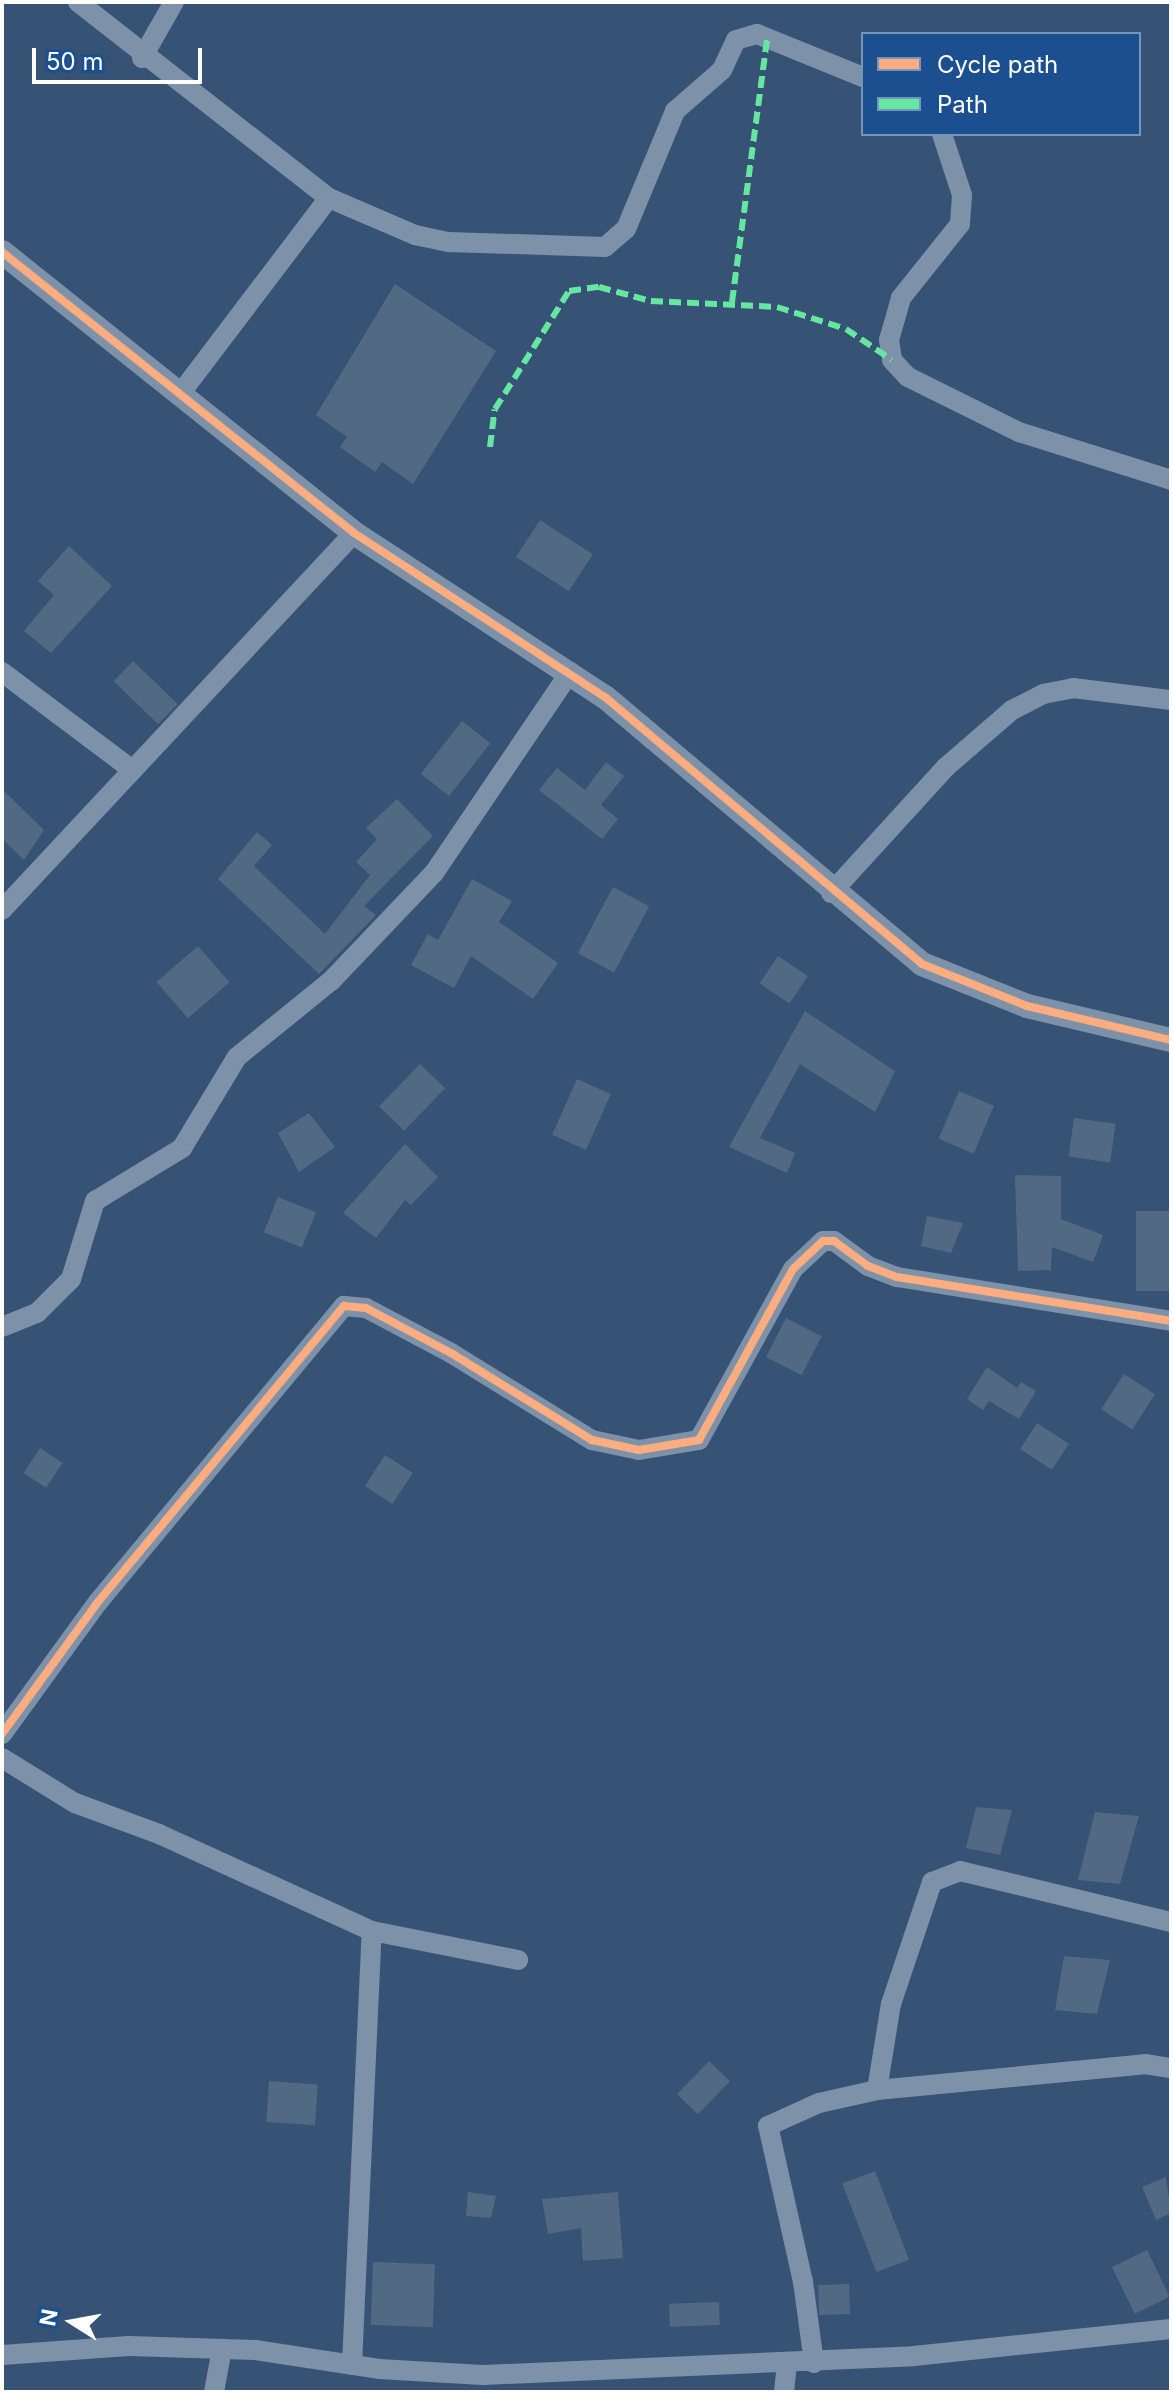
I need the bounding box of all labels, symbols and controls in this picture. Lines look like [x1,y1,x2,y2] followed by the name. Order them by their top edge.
[36,32,206,82] scale bar
[861,32,1141,136] legend
[46,47,104,76] text: 50 m
[937,50,1058,79] text: Cycle path
[937,90,988,119] text: Path
[32,2282,112,2362] north arrow
[34,2307,63,2328] text: N

